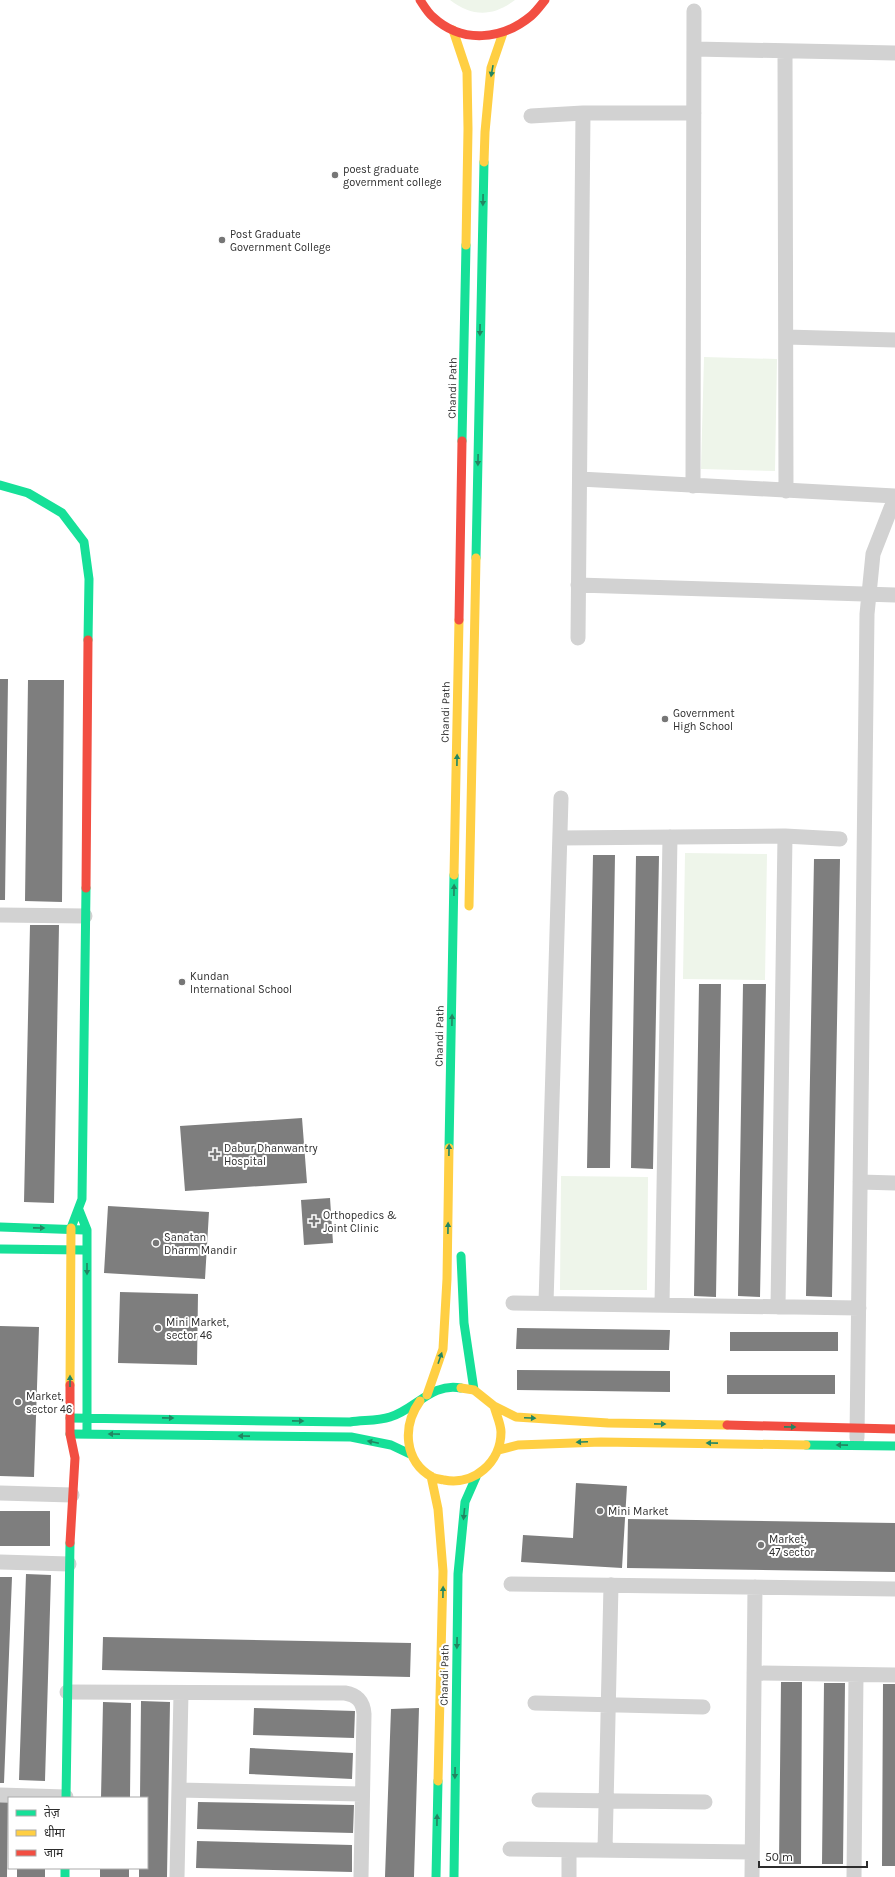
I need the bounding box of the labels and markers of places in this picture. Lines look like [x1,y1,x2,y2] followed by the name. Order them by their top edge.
[343,163,442,189] place label: poest graduate government college
[330,170,340,180] marker: poest graduate government college
[230,228,331,254] place label: Post Graduate Government College
[217,235,227,245] marker: Post Graduate Government College
[673,707,735,733] place label: Government High School
[660,714,670,724] marker: Government High School
[190,970,292,996] place label: Kundan International School
[177,977,187,987] marker: Kundan International School
[224,1142,318,1168] place label: Dabur Dhanwantry Hospital
[209,1148,221,1160] marker: Dabur Dhanwantry Hospital
[323,1209,397,1235] place label: Orthopedics & Joint Clinic
[308,1215,320,1227] marker: Orthopedics & Joint Clinic
[164,1231,237,1257] place label: Sanatan Dharm Mandir
[151,1238,161,1248] marker: Sanatan Dharm Mandir
[166,1316,229,1342] place label: Mini Market, sector 46
[153,1323,163,1333] marker: Mini Market, sector 46
[26,1390,72,1416] place label: Market, sector 46
[13,1397,23,1407] marker: Market, sector 46
[608,1505,668,1518] place label: Mini Market
[595,1506,605,1516] marker: Mini Market
[769,1533,814,1559] place label: Market, 47 sector
[756,1540,766,1550] marker: Market, 47 sector

